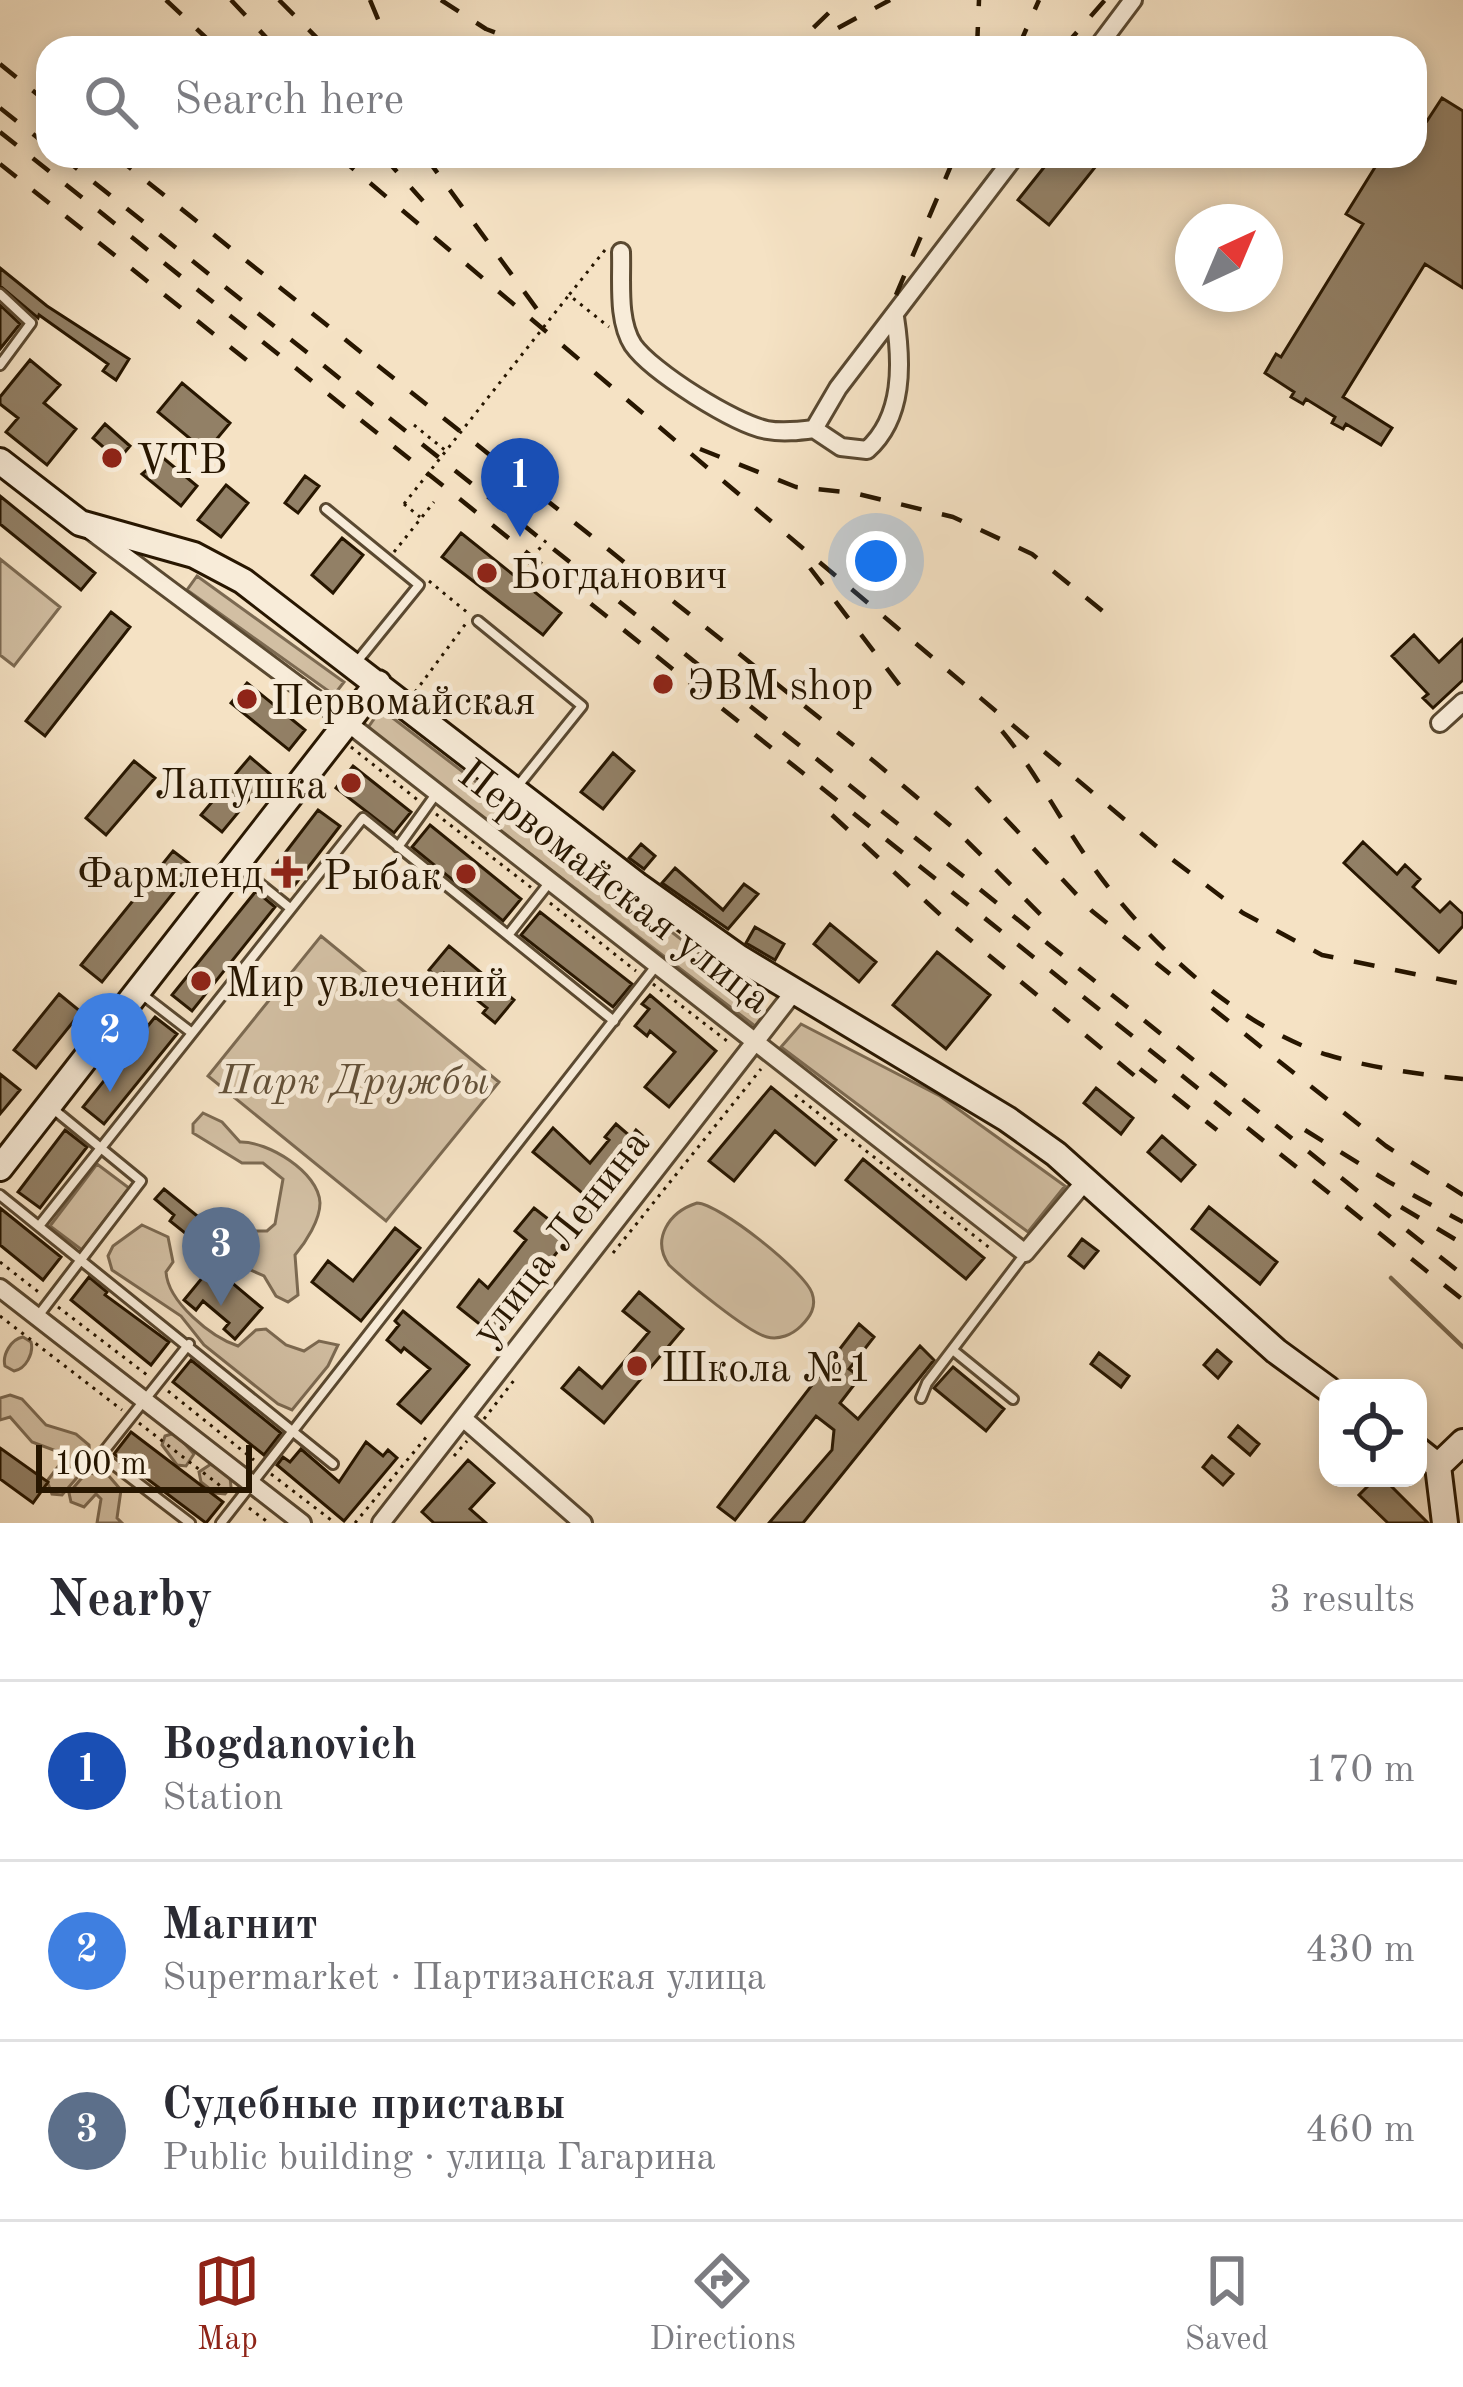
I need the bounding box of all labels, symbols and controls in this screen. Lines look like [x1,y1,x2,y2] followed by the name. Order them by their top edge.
[36,36,1427,168] search box
[78,69,144,135] icon: search
[174,79,404,124] text: Search here
[1175,204,1283,312] north arrow
[481,438,559,537] pin: 1
[136,441,227,483] place label: VTB
[99,445,125,471] marker: VTB
[846,531,906,591] your location
[511,556,727,598] place label: Богданович
[474,560,500,586] marker: Богданович
[687,667,873,709] place label: ЭВМ shop
[650,671,676,697] marker: ЭВМ shop
[271,682,536,724] place label: Первомайская
[234,686,260,712] marker: Первомайская
[449,753,778,1023] street label: Первомайская улица
[154,766,327,808] place label: Лапушка
[338,770,364,796] marker: Лапушка
[77,855,263,897] place label: Фармленд
[323,857,442,899] place label: Рыбак
[274,859,300,885] marker: Фармленд
[453,861,479,887] marker: Рыбак
[225,964,508,1006] place label: Мир увлечений
[188,968,214,994] marker: Мир увлечений
[71,993,149,1092] pin: 2
[218,1062,489,1104] park label: Парк Дружбы
[465,1123,659,1354] street label: улица Ленина
[182,1207,260,1306] pin: 3
[661,1349,872,1391] place label: Школа №1
[624,1353,650,1379] marker: Школа №1
[1319,1379,1427,1487] map controls
[1319,1379,1427,1487] button: locate
[36,1439,252,1492] scale bar
[54,1449,147,1482] text: 100 m
[48,1576,213,1627] text: Nearby
[1269,1581,1415,1620] text: 3 results
[162,1724,417,1769] text: Bogdanovich
[76,1751,98,1790] text: 1
[1305,1751,1415,1790] text: 170 m
[162,1779,284,1818] text: Station
[162,1904,318,1949] text: Магнит
[76,1931,98,1970] text: 2
[1305,1931,1415,1970] text: 430 m
[162,1959,766,1998] text: Supermarket · Партизанская улица
[162,2084,565,2129] text: Судебные приставы
[76,2111,98,2150] text: 3
[1305,2111,1415,2150] text: 460 m
[162,2139,716,2178] text: Public building · улица Гагарина
[194,2248,260,2361] tab: Map
[649,2248,796,2361] tab: Directions
[1185,2248,1269,2361] tab: Saved

